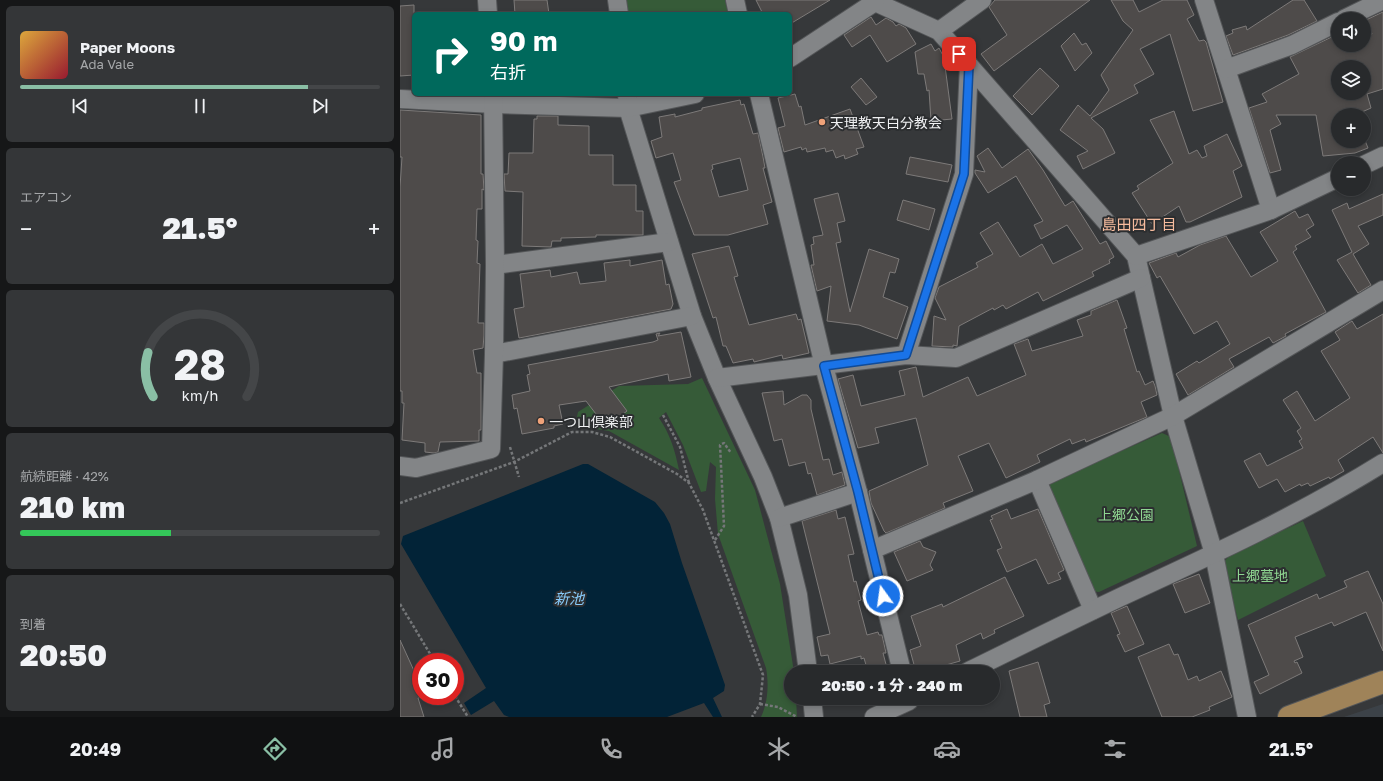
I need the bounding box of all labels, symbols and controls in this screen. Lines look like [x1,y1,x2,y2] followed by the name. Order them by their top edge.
[1331,12,1371,196] map controls
[1331,12,1371,52] button: sound
[490,24,557,57] text: 90 m
[424,28,476,80] icon: right
[942,37,976,71] pin
[80,38,175,56] text: Paper Moons
[948,43,970,65] icon: arrive
[80,56,134,72] text: Ada Vale
[1331,60,1371,100] button: layers
[490,61,526,83] text: 右折
[69,95,91,117] icon: previous
[189,95,211,117] icon: pause
[309,95,331,117] icon: next
[1331,108,1371,148] button: +
[830,114,942,131] place label: 天理教天白分教会
[817,117,827,127] marker: 天理教天白分教会
[1331,156,1371,196] button: −
[20,189,72,205] text: エアコン
[163,210,237,246] text: 21.5°
[20,215,32,242] text: −
[368,215,380,242] text: +
[1101,215,1177,233] district label: 島田四丁目
[174,338,226,388] text: 28
[182,386,218,403] text: km/h
[549,413,633,430] place label: 一つ山倶楽部
[536,416,546,426] marker: 一つ山倶楽部
[20,468,109,484] text: 航続距離 · 42%
[20,489,125,525] text: 210 km
[1098,506,1154,523] park label: 上郷公園
[1232,567,1288,584] park label: 上郷墓地
[862,575,904,617] position arrow
[554,589,586,607] water label: 新池
[20,616,46,632] text: 到着
[20,637,107,673] text: 20:50
[412,653,464,705] speed limit sign: 30
[822,676,962,694] text: 20:50 · 1 分 · 240 m
[261,735,289,763] icon: directions
[429,735,457,763] icon: music
[597,735,625,763] icon: phone
[765,735,793,763] icon: climate
[933,735,961,763] icon: car
[1101,735,1129,763] icon: filters
[70,738,121,760] text: 20:49
[1269,738,1313,760] text: 21.5°

